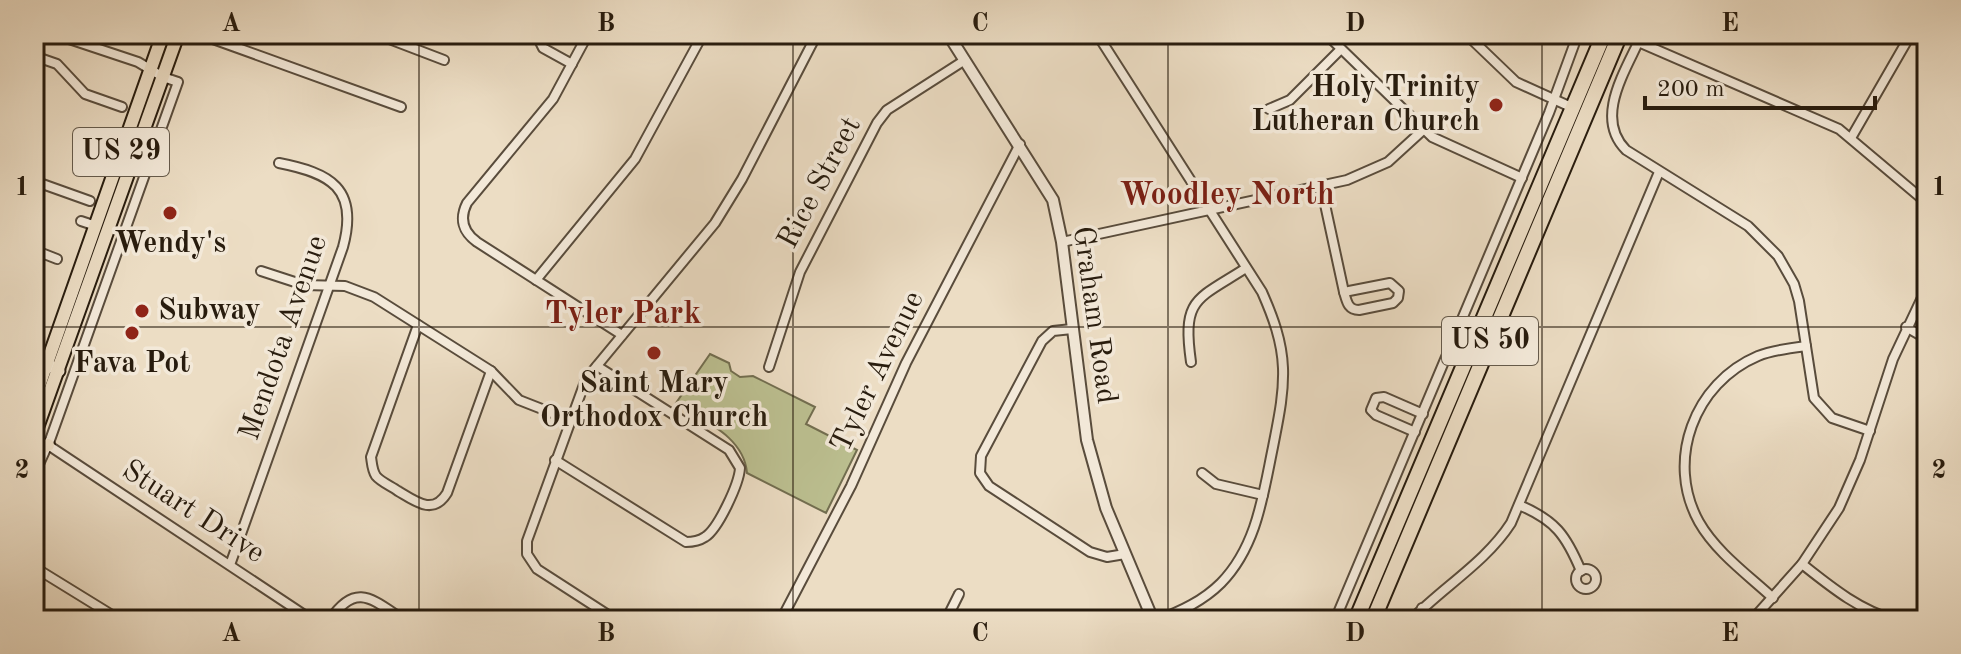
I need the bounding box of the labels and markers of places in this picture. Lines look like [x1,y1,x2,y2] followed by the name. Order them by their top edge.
[1251,73,1480,137] place label: Holy Trinity Lutheran Church
[1487,96,1505,114] marker: Holy Trinity Lutheran Church
[161,204,179,222] marker: Wendy's
[114,229,226,259] place label: Wendy's
[158,296,261,326] place label: Subway
[133,302,151,320] marker: Subway
[123,324,141,342] marker: Fava Pot
[645,344,663,362] marker: Saint Mary Orthodox Church
[74,349,190,379] place label: Fava Pot
[540,369,768,433] place label: Saint Mary Orthodox Church

